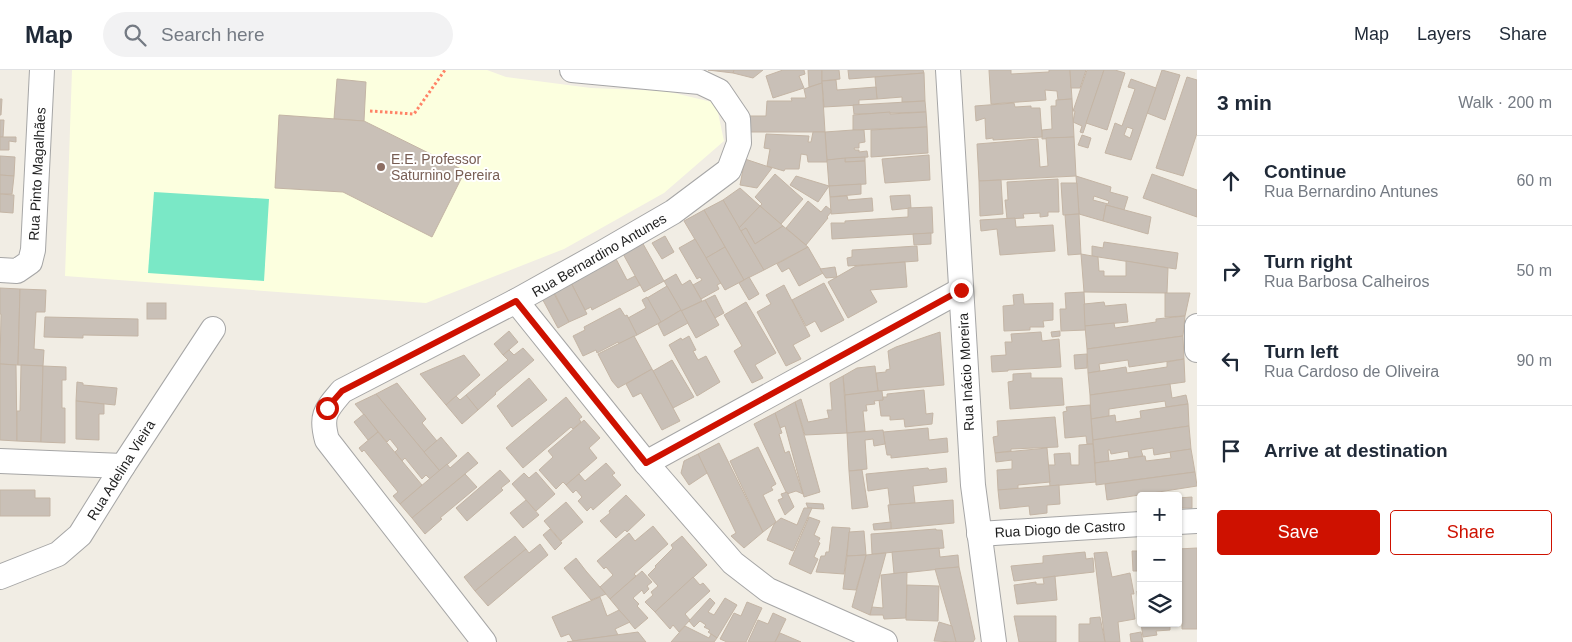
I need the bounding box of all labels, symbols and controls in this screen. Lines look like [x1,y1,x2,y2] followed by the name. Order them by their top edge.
[103,12,453,57] search box
[25,21,73,48] text: Map
[121,21,149,49] icon: search
[161,24,265,45] text: Search here
[1354,24,1389,44] text: Map
[1417,24,1471,44] text: Layers
[1499,24,1547,44] text: Share
[1217,91,1272,114] text: 3 min
[1458,94,1552,111] text: Walk · 200 m
[26,107,48,241] street label: Rua Pinto Magalhães
[391,151,500,183] place label: E.E. Professor Saturnino Pereira
[375,161,387,173] marker: E.E. Professor Saturnino Pereira
[1264,161,1346,182] text: Continue
[1217,167,1245,195] icon: ahead
[1516,172,1552,189] text: 60 m
[1264,183,1438,200] text: Rua Bernardino Antunes
[529,210,669,300] street label: Rua Bernardino Antunes
[1264,251,1352,272] text: Turn right
[1217,257,1245,285] icon: right
[1516,262,1552,279] text: 50 m
[1264,273,1429,290] text: Rua Barbosa Calheiros
[950,279,973,302] route end
[955,312,977,431] street label: Rua Inácio Moreira
[1264,341,1339,362] text: Turn left
[1217,347,1245,375] icon: left
[1516,352,1552,369] text: 90 m
[1264,363,1439,380] text: Rua Cardoso de Oliveira
[316,397,339,420] route start
[84,417,158,523] street label: Rua Adelina Vieira
[1217,437,1245,465] icon: arrive
[1264,440,1448,461] text: Arrive at destination
[1137,492,1182,627] map controls
[1137,492,1182,537] button: +
[1217,510,1380,555] button: Save
[1390,510,1552,555] button: Share
[994,518,1126,540] street label: Rua Diogo de Castro
[1137,537,1182,582] button: −
[1137,582,1182,627] button: layers

